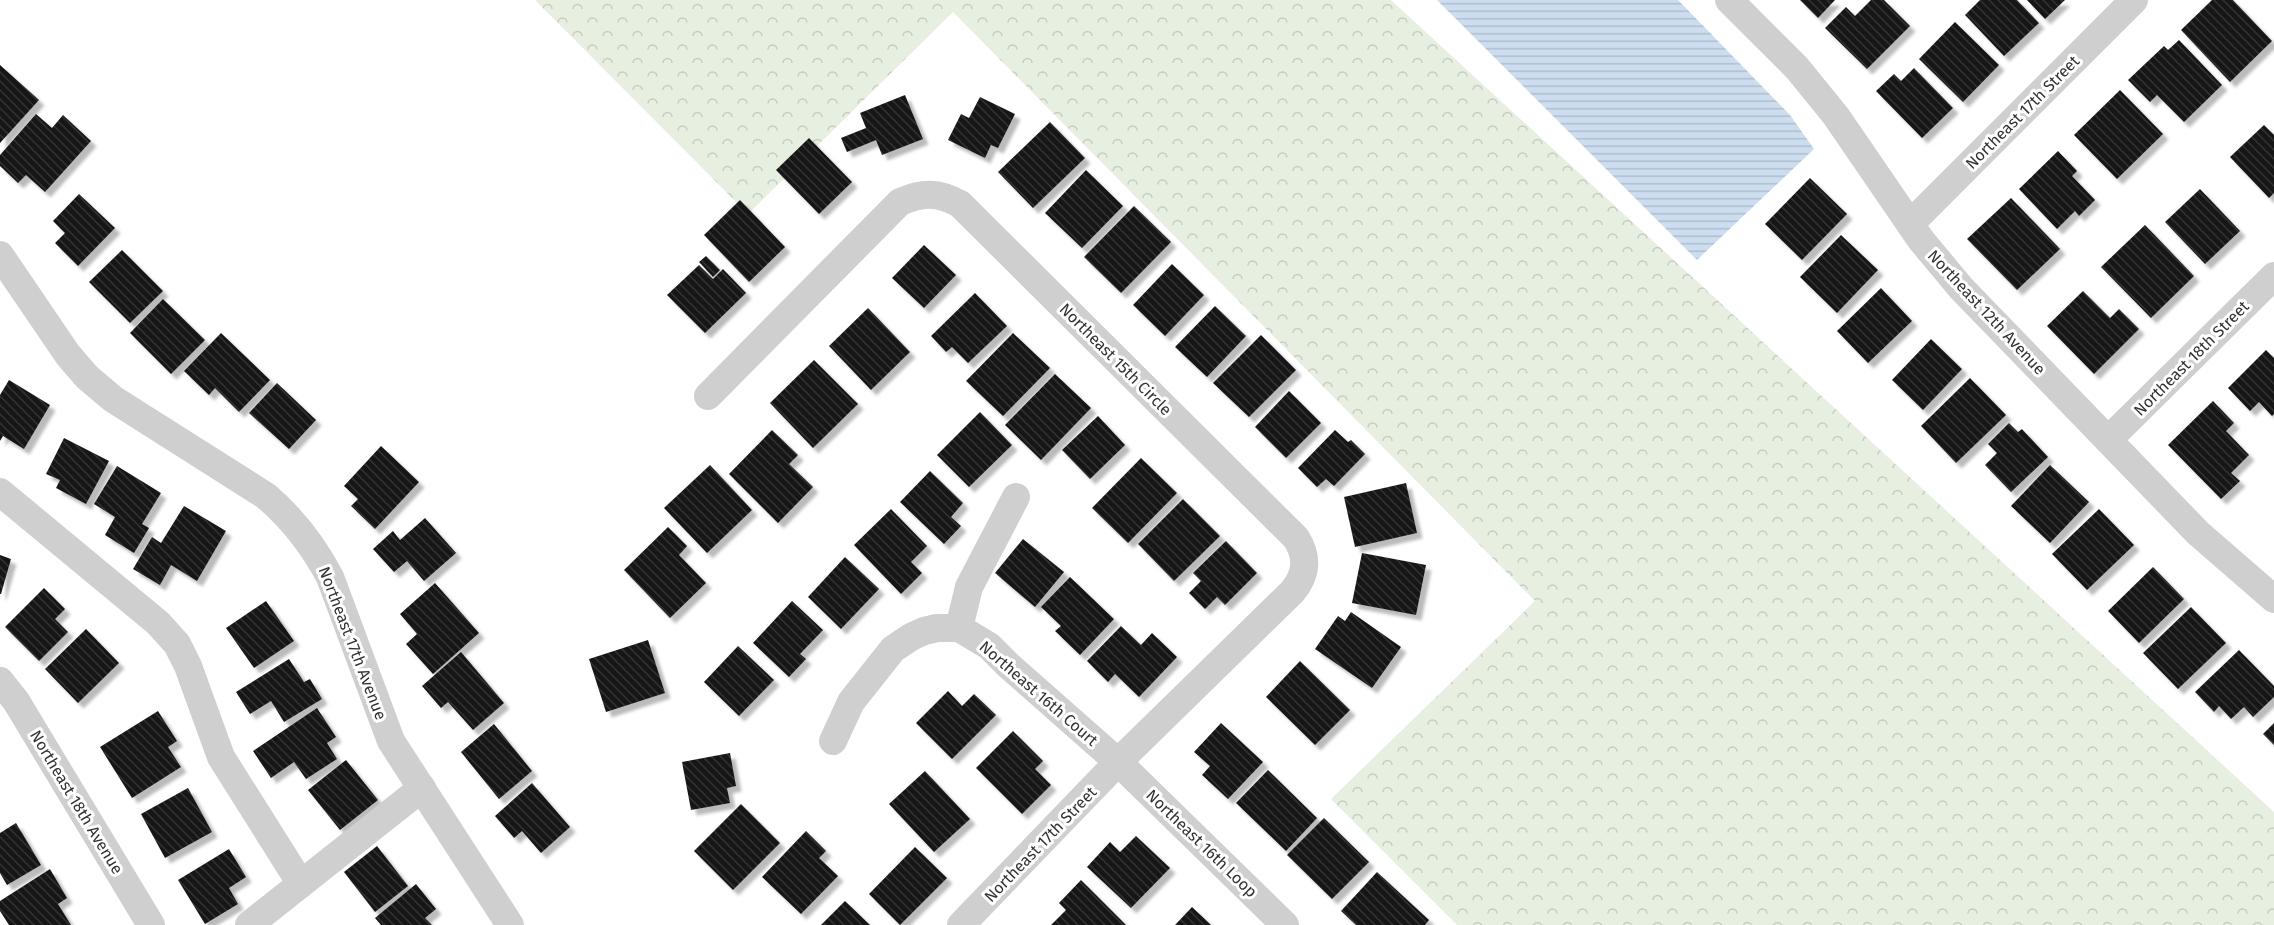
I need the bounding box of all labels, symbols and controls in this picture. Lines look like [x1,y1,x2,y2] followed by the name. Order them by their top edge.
[1962,51,2083,173] street label: Northeast 17th Street
[1924,246,2049,379] street label: Northeast 12th Avenue
[2130,297,2253,420] street label: Northeast 18th Street
[1056,299,1176,419] street label: Northeast 15th Circle
[315,564,391,723] street label: Northeast 17th Avenue
[976,637,1102,750] street label: Northeast 16th Court
[26,727,127,878] street label: Northeast 18th Avenue
[980,783,1100,906] street label: Northeast 17th Street
[1142,786,1261,901] street label: Northeast 16th Loop

